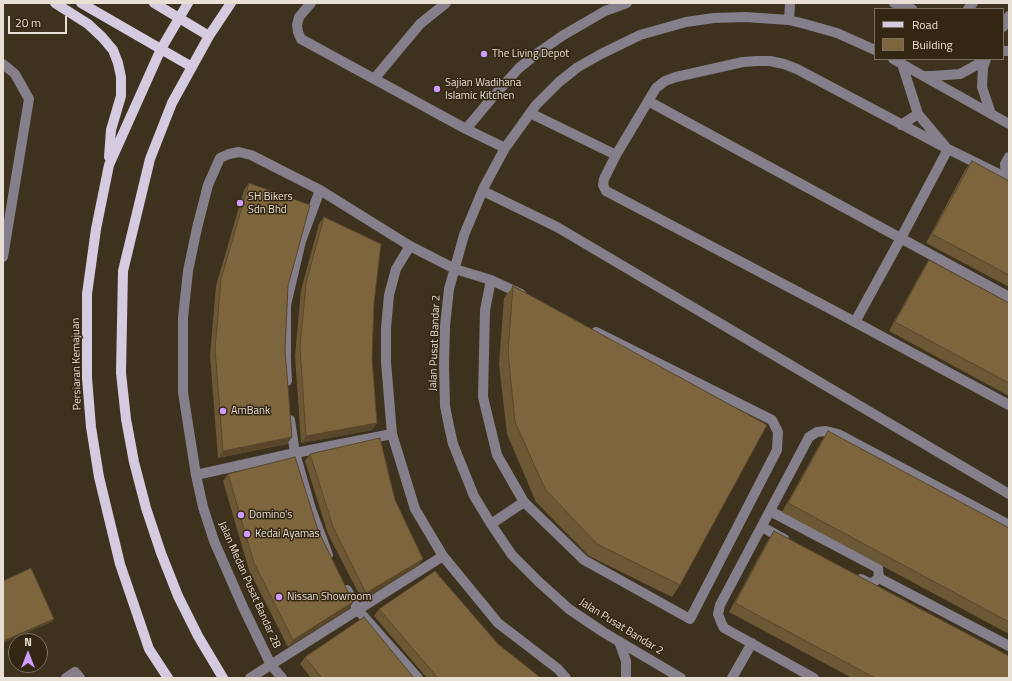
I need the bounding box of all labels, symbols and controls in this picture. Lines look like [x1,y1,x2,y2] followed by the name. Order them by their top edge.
[10,8,69,34] scale bar
[874,8,1004,60] legend
[15,13,41,32] text: 20 m
[912,15,938,34] text: Road
[912,35,953,54] text: Building
[492,47,569,61] place label: The Living Depot
[479,49,489,59] marker: The Living Depot
[445,76,521,102] place label: Sajian Wadihana Islamic Kitchen
[432,84,442,94] marker: Sajian Wadihana Islamic Kitchen
[248,190,293,216] place label: SH Bikers Sdn Bhd
[235,198,245,208] marker: SH Bikers Sdn Bhd
[427,295,443,391] street label: Jalan Pusat Bandar 2
[70,318,84,410] street label: Persiaran Kemajuan
[231,404,270,418] place label: AmBank
[218,406,228,416] marker: AmBank
[249,508,292,522] place label: Domino's
[236,510,246,520] marker: Domino's
[215,520,283,650] street label: Jalan Medan Pusat Bandar 2B
[255,527,320,541] place label: Kedai Ayamas
[242,529,252,539] marker: Kedai Ayamas
[287,590,371,604] place label: Nissan Showroom
[274,592,284,602] marker: Nissan Showroom
[577,596,665,658] street label: Jalan Pusat Bandar 2
[8,633,48,673] north arrow
[24,634,32,650] text: N

